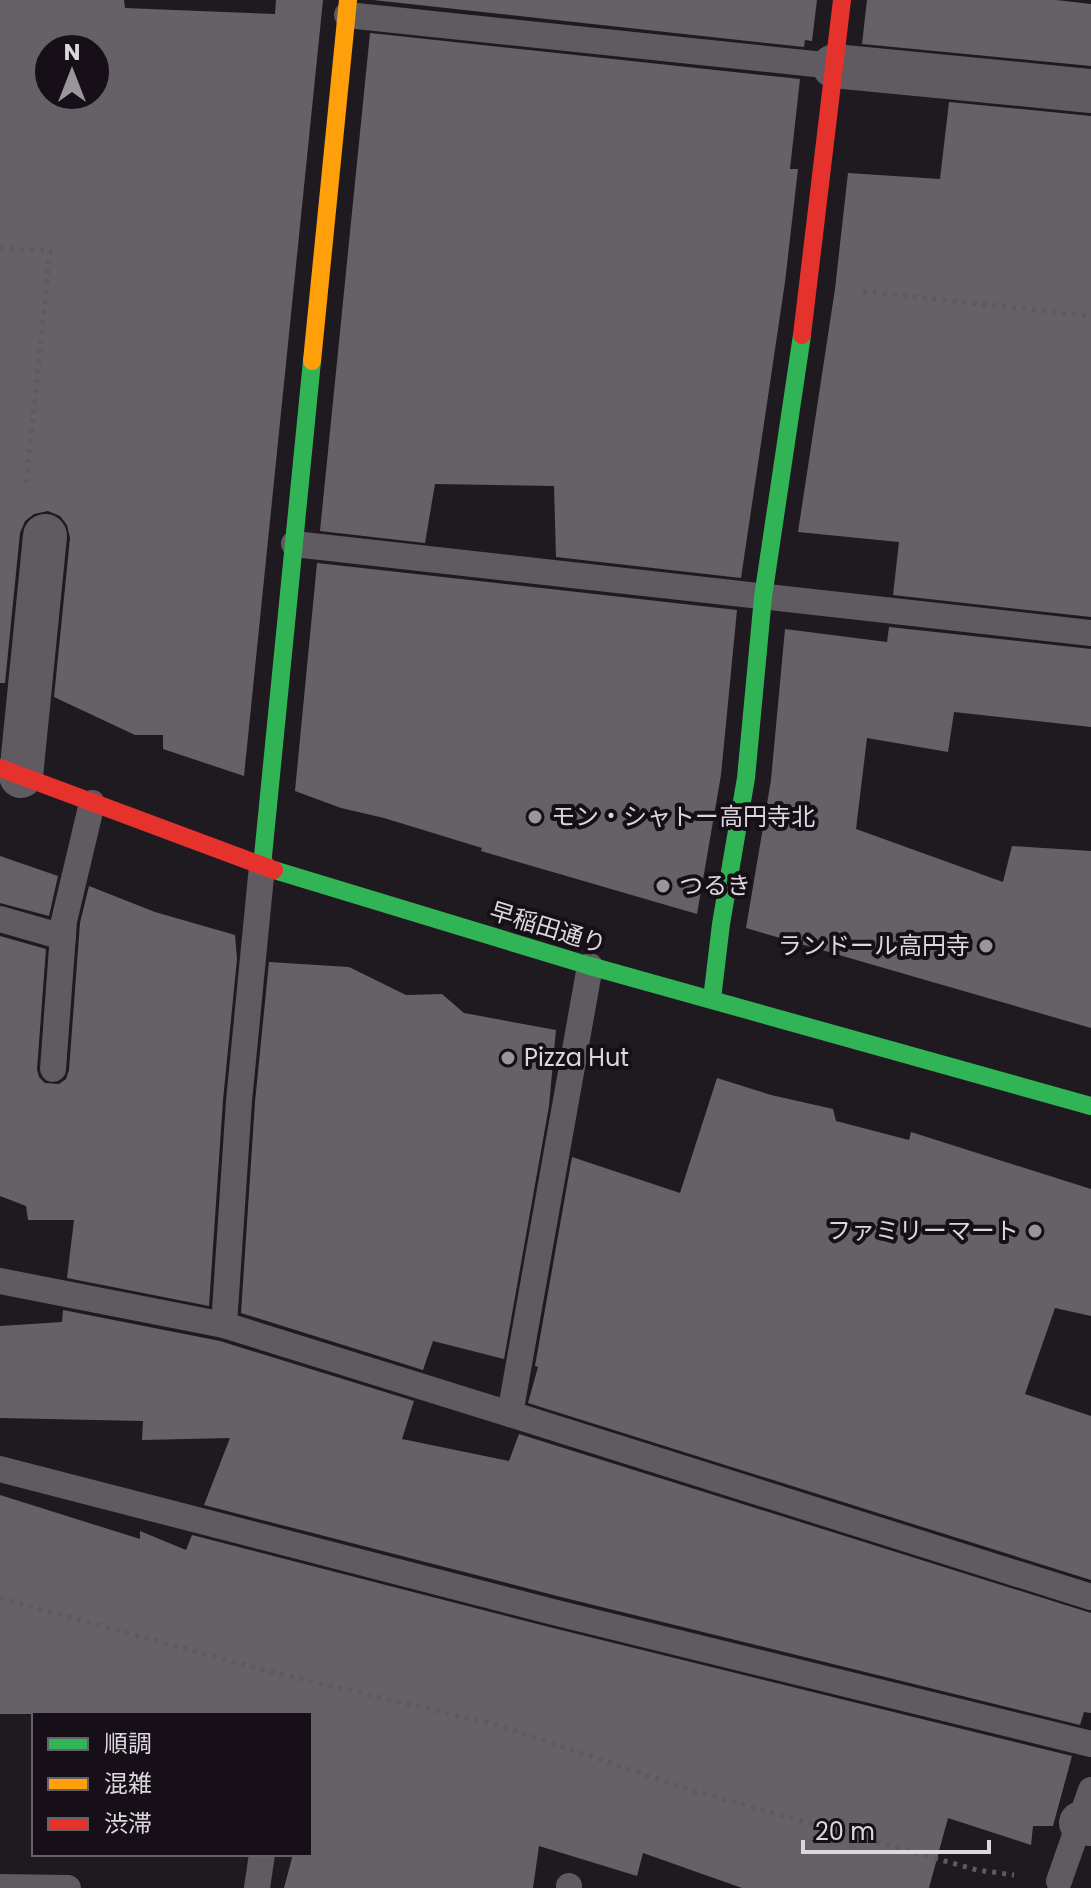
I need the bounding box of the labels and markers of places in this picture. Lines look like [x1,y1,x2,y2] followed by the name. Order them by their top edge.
[551,800,815,833] place label: モン・シャトー高円寺北
[526,808,544,826] marker: モン・シャトー高円寺北
[679,869,751,902] place label: つるき
[654,877,672,895] marker: つるき
[778,929,970,962] place label: ランドール高円寺
[977,937,995,955] marker: ランドール高円寺
[524,1041,629,1074] place label: Pizza Hut
[499,1049,517,1067] marker: Pizza Hut
[827,1214,1019,1247] place label: ファミリーマート
[1026,1222,1044,1240] marker: ファミリーマート

